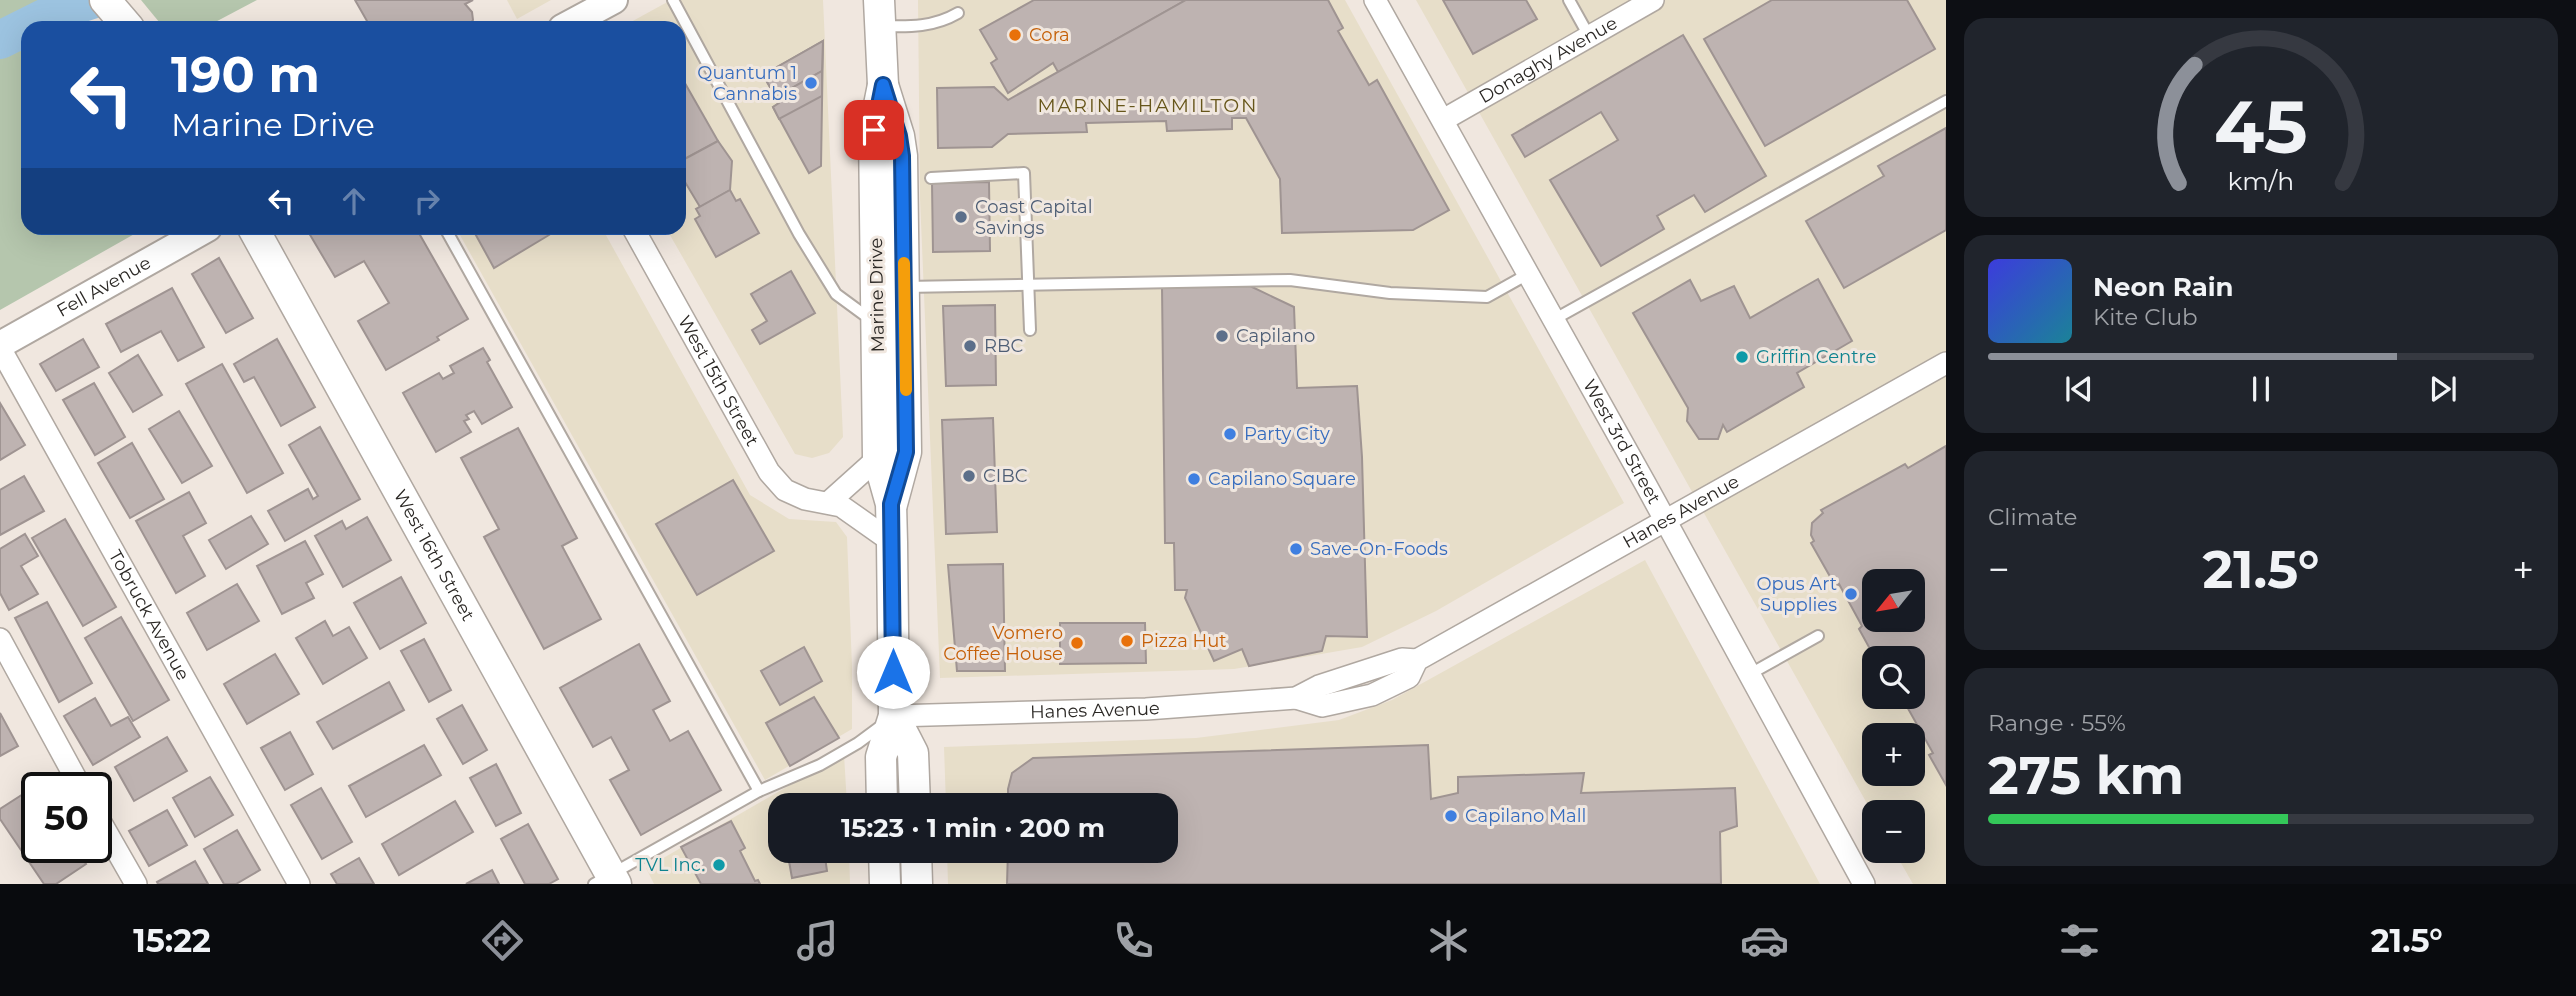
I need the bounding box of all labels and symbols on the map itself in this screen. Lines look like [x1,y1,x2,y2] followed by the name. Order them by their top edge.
[1475,12,1621,108] street label: Donaghy Avenue
[1029,24,1070,46] place label: Cora
[1007,27,1023,43] marker: Cora
[697,62,797,105] place label: Quantum 1 Cannabis
[803,75,819,91] marker: Quantum 1 Cannabis
[1037,94,1259,117] district label: MARINE-HAMILTON
[844,100,904,160] pin
[975,196,1093,239] place label: Coast Capital Savings
[953,209,969,225] marker: Coast Capital Savings
[865,237,889,353] street label: Marine Drive
[53,251,155,322] street label: Fell Avenue
[673,312,763,450] street label: West 15th Street
[1236,325,1315,347] place label: Capilano
[1214,328,1230,344] marker: Capilano
[984,335,1024,357] place label: RBC
[962,338,978,354] marker: RBC
[1756,346,1876,368] place label: Griffin Centre
[1734,349,1750,365] marker: Griffin Centre
[1578,376,1665,508] street label: West 3rd Street
[1244,423,1330,445] place label: Party City
[1222,426,1238,442] marker: Party City
[983,465,1028,487] place label: CIBC
[961,468,977,484] marker: CIBC
[1208,468,1356,490] place label: Capilano Square
[1619,470,1743,553] street label: Hanes Avenue
[1186,471,1202,487] marker: Capilano Square
[389,486,479,625] street label: West 16th Street
[1310,538,1448,560] place label: Save-On-Foods
[1288,541,1304,557] marker: Save-On-Foods
[104,546,194,684] street label: Tobruck Avenue
[1862,569,1925,632] north arrow
[1756,573,1837,616] place label: Opus Art Supplies
[1843,586,1859,602] marker: Opus Art Supplies
[943,622,1063,665] place label: Vomero Coffee House
[1141,630,1227,652] place label: Pizza Hut
[1119,633,1135,649] marker: Pizza Hut
[856,635,930,709] position arrow
[1069,635,1085,651] marker: Vomero Coffee House
[1030,697,1161,723] street label: Hanes Avenue
[21,772,112,863] speed limit sign: 50
[1465,805,1586,827] place label: Capilano Mall
[1443,808,1459,824] marker: Capilano Mall
[635,854,705,876] place label: TVL Inc.
[711,857,727,873] marker: TVL Inc.

